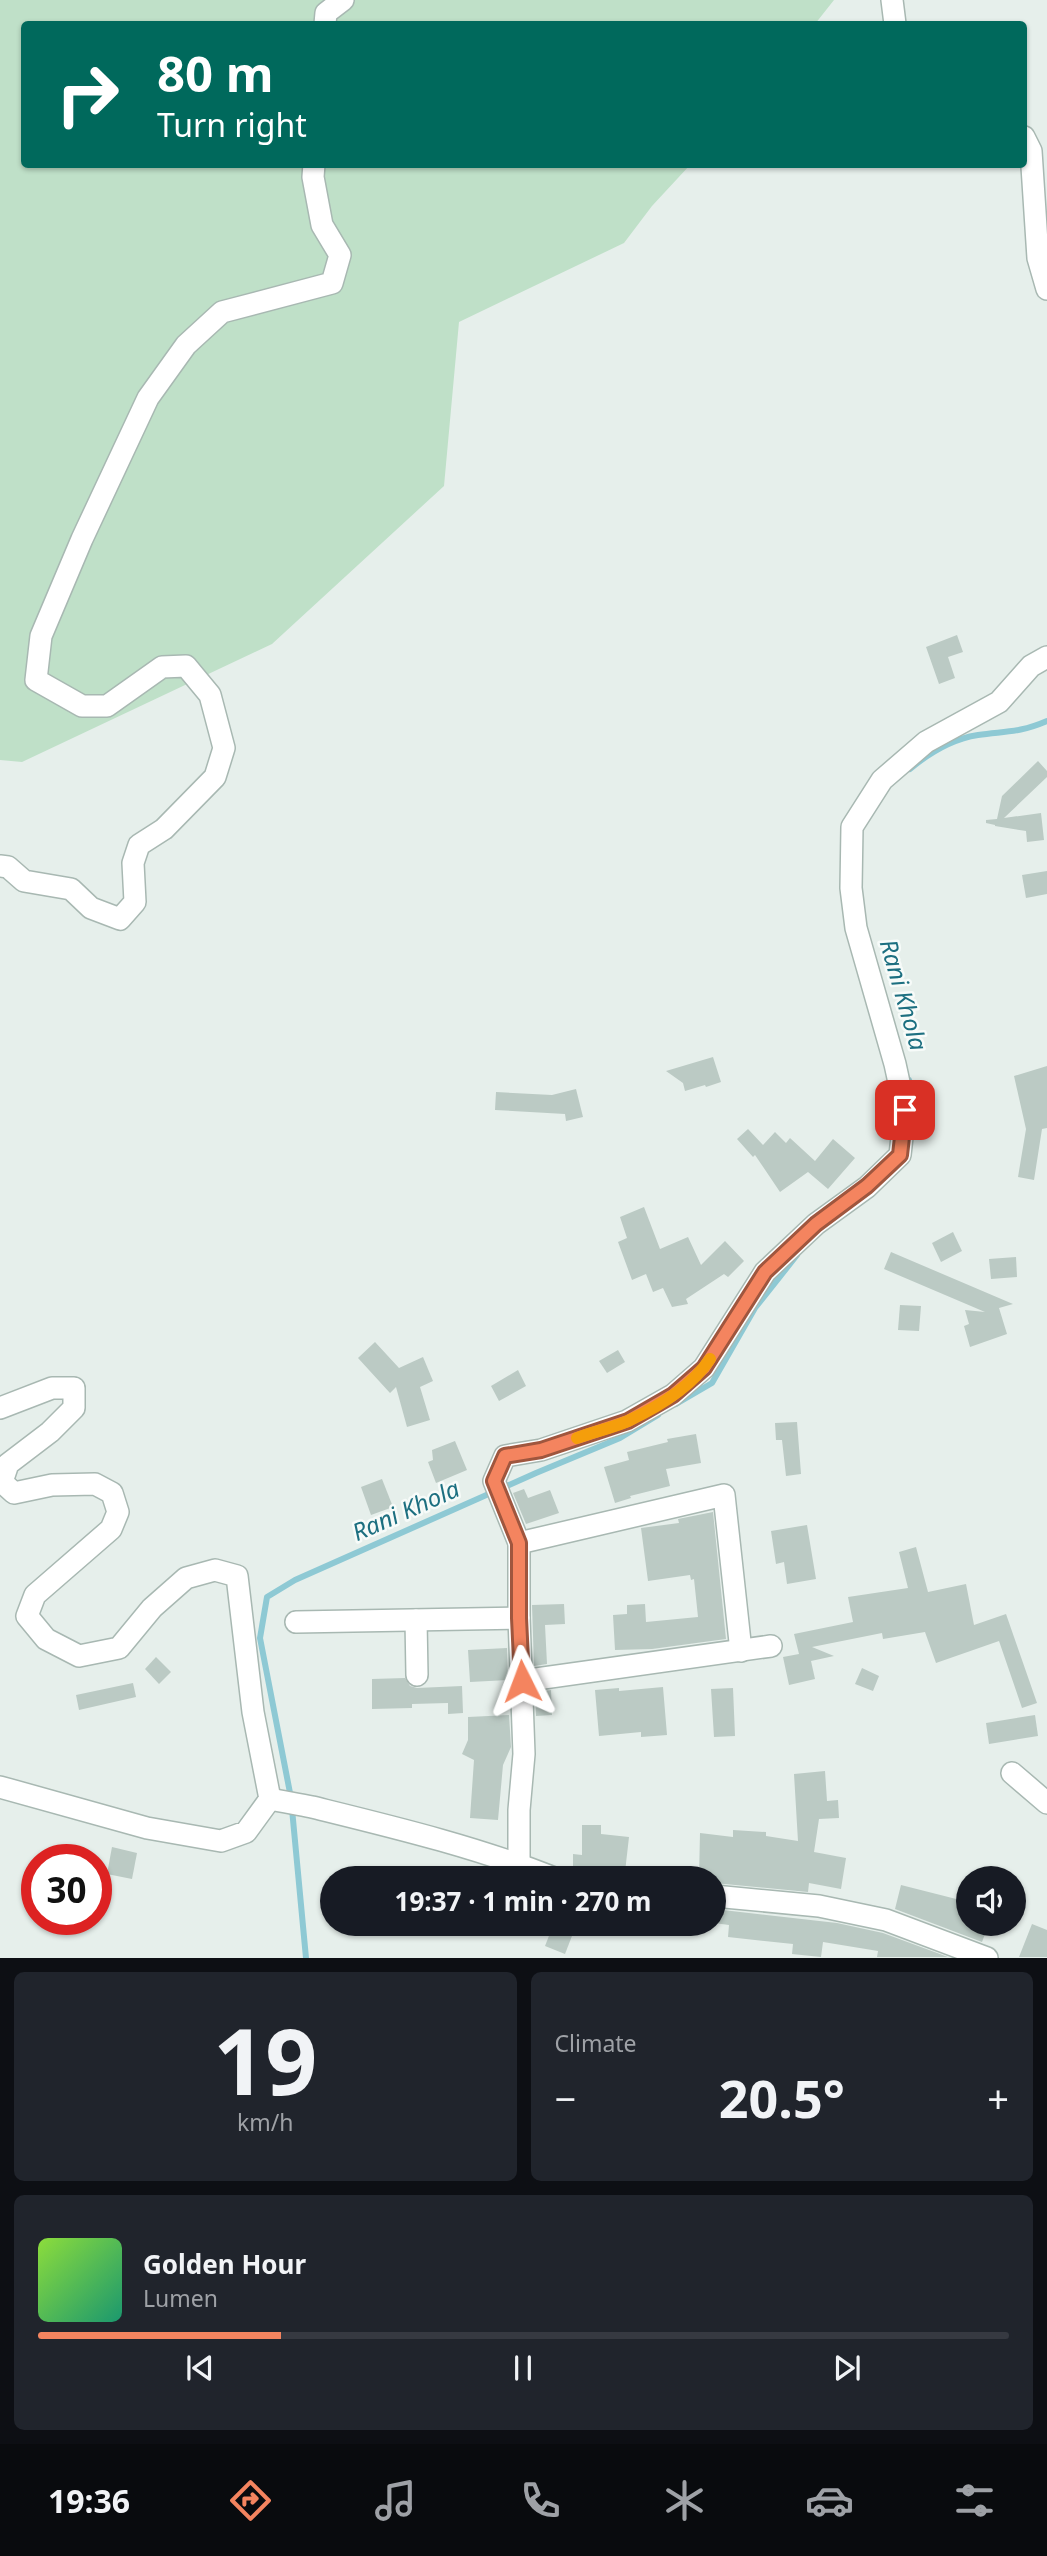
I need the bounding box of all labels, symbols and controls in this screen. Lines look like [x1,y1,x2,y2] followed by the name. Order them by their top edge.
[157,40,274,106] text: 80 m
[42,49,133,140] icon: right
[157,103,307,146] text: Turn right
[873,935,936,1054] water label: Rani Khola
[875,1080,935,1140] pin
[886,1091,924,1129] icon: arrive
[346,1471,465,1548] water label: Rani Khola
[485,1644,559,1718] position arrow
[21,1844,112,1935] speed limit sign: 30
[956,1866,1026,1936] map controls
[956,1866,1026,1936] button: sound
[395,1883,651,1919] text: 19:37 · 1 min · 270 m
[213,1998,317,2122] text: 19
[555,2027,637,2059] text: Climate
[719,2062,845,2133] text: 20.5°
[555,2072,576,2124] text: −
[987,2072,1009,2124] text: +
[237,2106,294,2138] text: km/h
[143,2246,306,2282] text: Golden Hour
[143,2282,218,2314] text: Lumen
[181,2349,219,2387] icon: previous
[504,2349,542,2387] icon: pause
[828,2349,866,2387] icon: next
[226,2476,275,2525] icon: directions
[371,2476,420,2525] icon: music
[516,2476,565,2525] icon: phone
[660,2476,709,2525] icon: climate
[805,2476,854,2525] icon: car
[950,2476,999,2525] icon: filters
[48,2479,130,2522] text: 19:36

